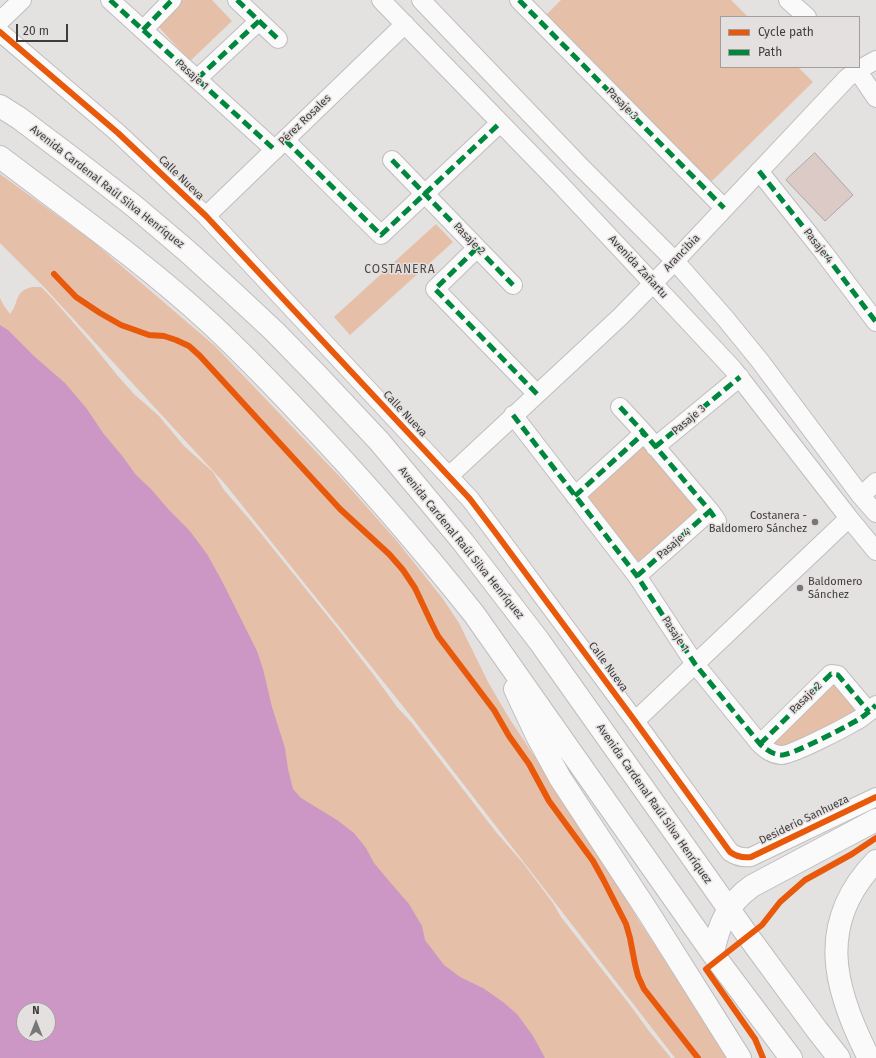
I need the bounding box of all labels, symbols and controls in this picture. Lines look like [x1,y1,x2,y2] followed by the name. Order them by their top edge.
[18,16,70,42] scale bar
[720,16,860,68] legend
[23,24,49,38] text: 20 m
[758,25,814,39] text: Cycle path
[758,45,782,59] text: Path
[173,57,211,93] street label: Pasaje 1
[603,85,641,123] street label: Pasaje 3
[276,92,334,148] street label: Pérez Rosales
[27,123,187,251] street label: Avenida Cardenal Raúl Silva Henríquez
[155,153,207,203] street label: Calle Nueva
[450,220,488,258] street label: Pasaje 2
[800,226,836,266] street label: Pasaje 4
[661,232,703,274] street label: Arancibia
[605,233,671,301] street label: Avenida Zañartu
[364,263,436,277] district label: COSTANERA
[380,388,430,440] street label: Calle Nueva
[669,402,709,438] street label: Pasaje 3
[395,464,527,622] street label: Avenida Cardenal Raúl Silva Henríquez
[709,509,807,535] place label: Costanera - Baldomero Sánchez
[810,517,820,527] marker: Costanera - Baldomero Sánchez
[654,526,694,562] street label: Pasaje 4
[808,575,862,601] place label: Baldomero Sánchez
[795,583,805,593] marker: Baldomero Sánchez
[659,614,691,654] street label: Pasaje 1
[586,640,630,694] street label: Calle Nueva
[787,679,825,717] street label: Pasaje 2
[594,722,714,886] street label: Avenida Cardenal Raúl Silva Henríquez
[757,793,851,847] street label: Desiderio Sanhueza
[16,1002,56,1042] north arrow
[32,1004,40,1017] text: N

